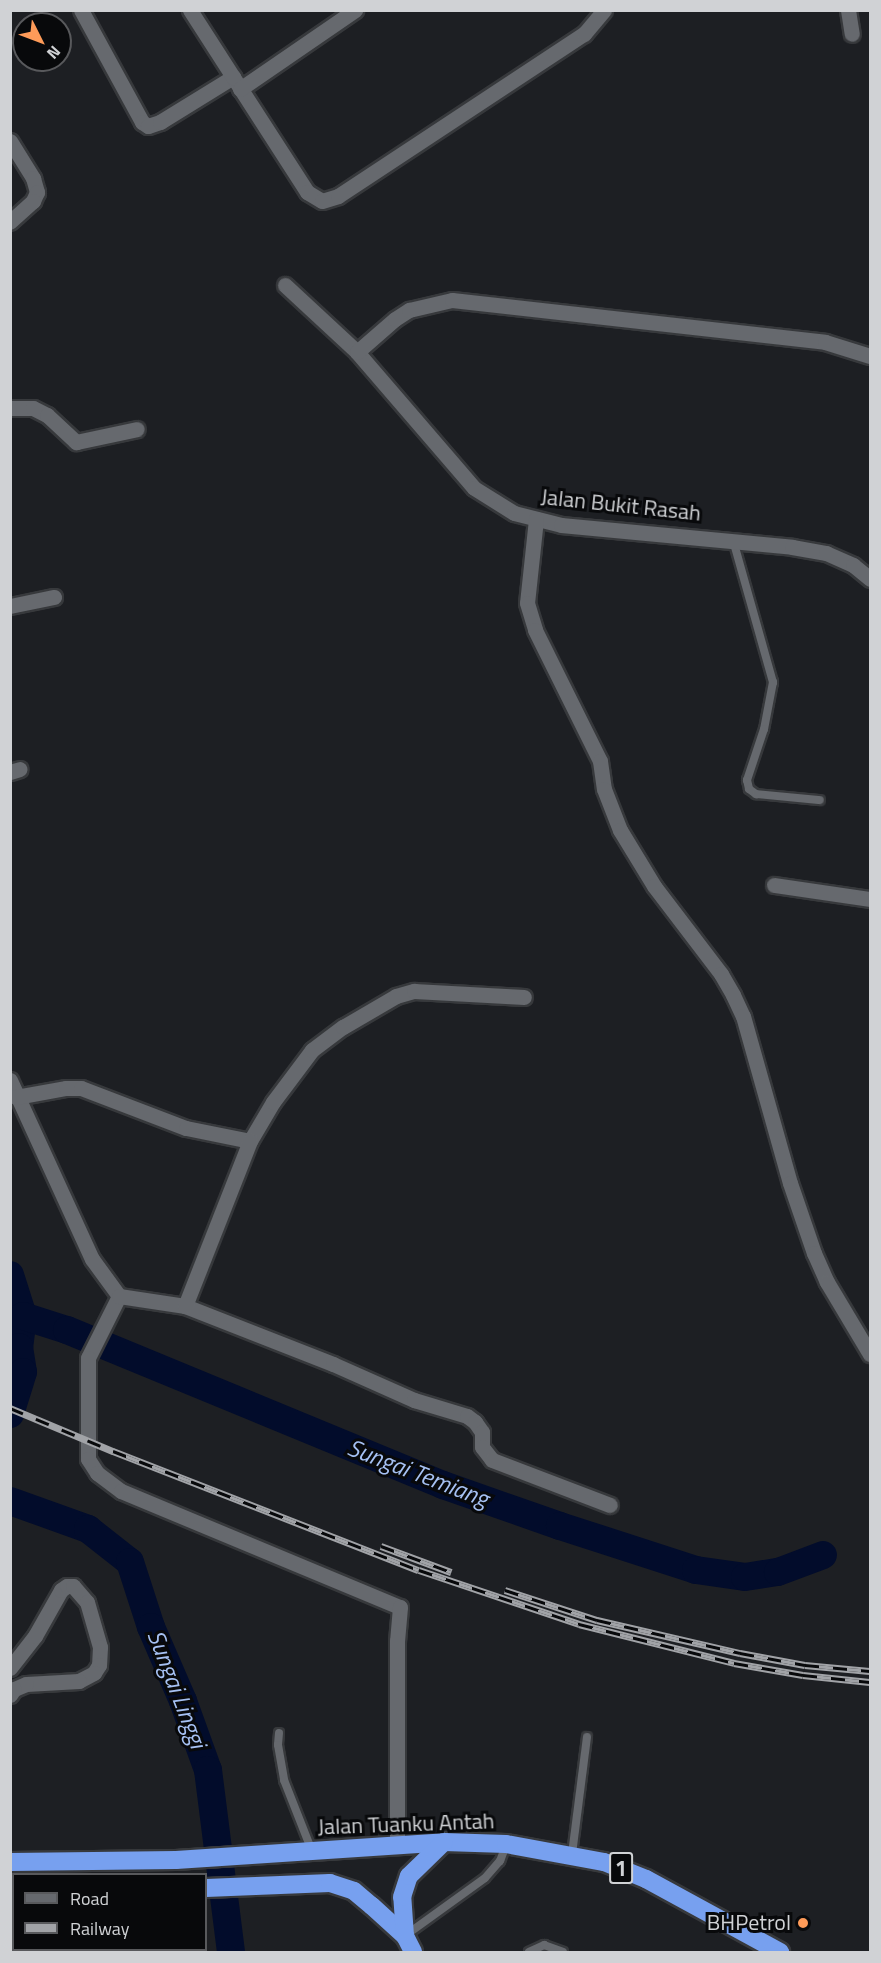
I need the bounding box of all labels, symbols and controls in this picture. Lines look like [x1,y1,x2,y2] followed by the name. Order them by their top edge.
[12,12,72,72] north arrow
[41,41,67,65] text: N
[540,483,702,527] street label: Jalan Bukit Rasah
[344,1433,492,1513] water label: Sungai Temiang
[141,1626,213,1752] water label: Sungai Linggi
[317,1808,495,1840] street label: Jalan Tuanku Antah
[609,1850,633,1886] road number: 1
[12,1873,207,1951] legend
[70,1885,109,1912] text: Road
[707,1910,791,1936] place label: BHPetrol
[70,1915,129,1942] text: Railway
[796,1916,810,1930] marker: BHPetrol

